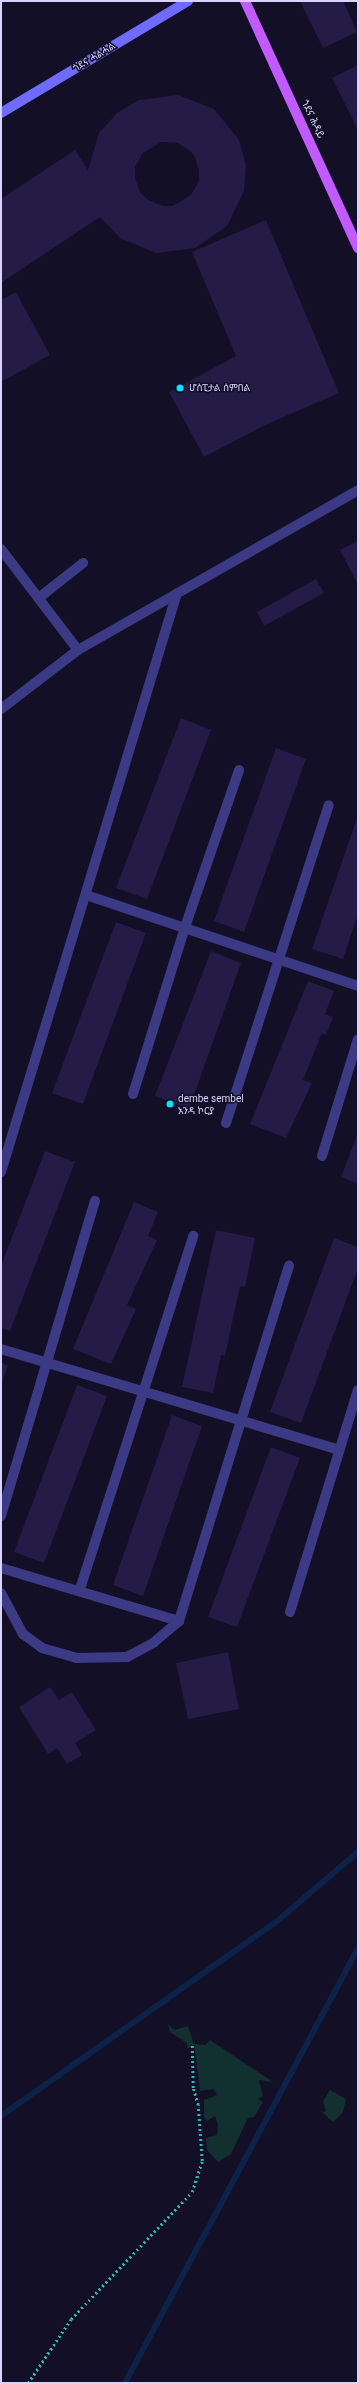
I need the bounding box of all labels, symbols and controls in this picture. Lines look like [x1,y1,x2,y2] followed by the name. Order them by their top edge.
[71,40,117,74] street label: ጎደና ሓልሓል
[299,98,327,140] street label: ጎደና ሕዳይ
[174,382,186,394] marker: ሆስፒታል ሰምበል
[189,382,250,394] place label: ሆስፒታል ሰምበል
[178,1092,244,1116] place label: dembe sembel አንዳ ኮርያ
[165,1099,175,1109] marker: dembe sembel አንዳ ኮርያ

